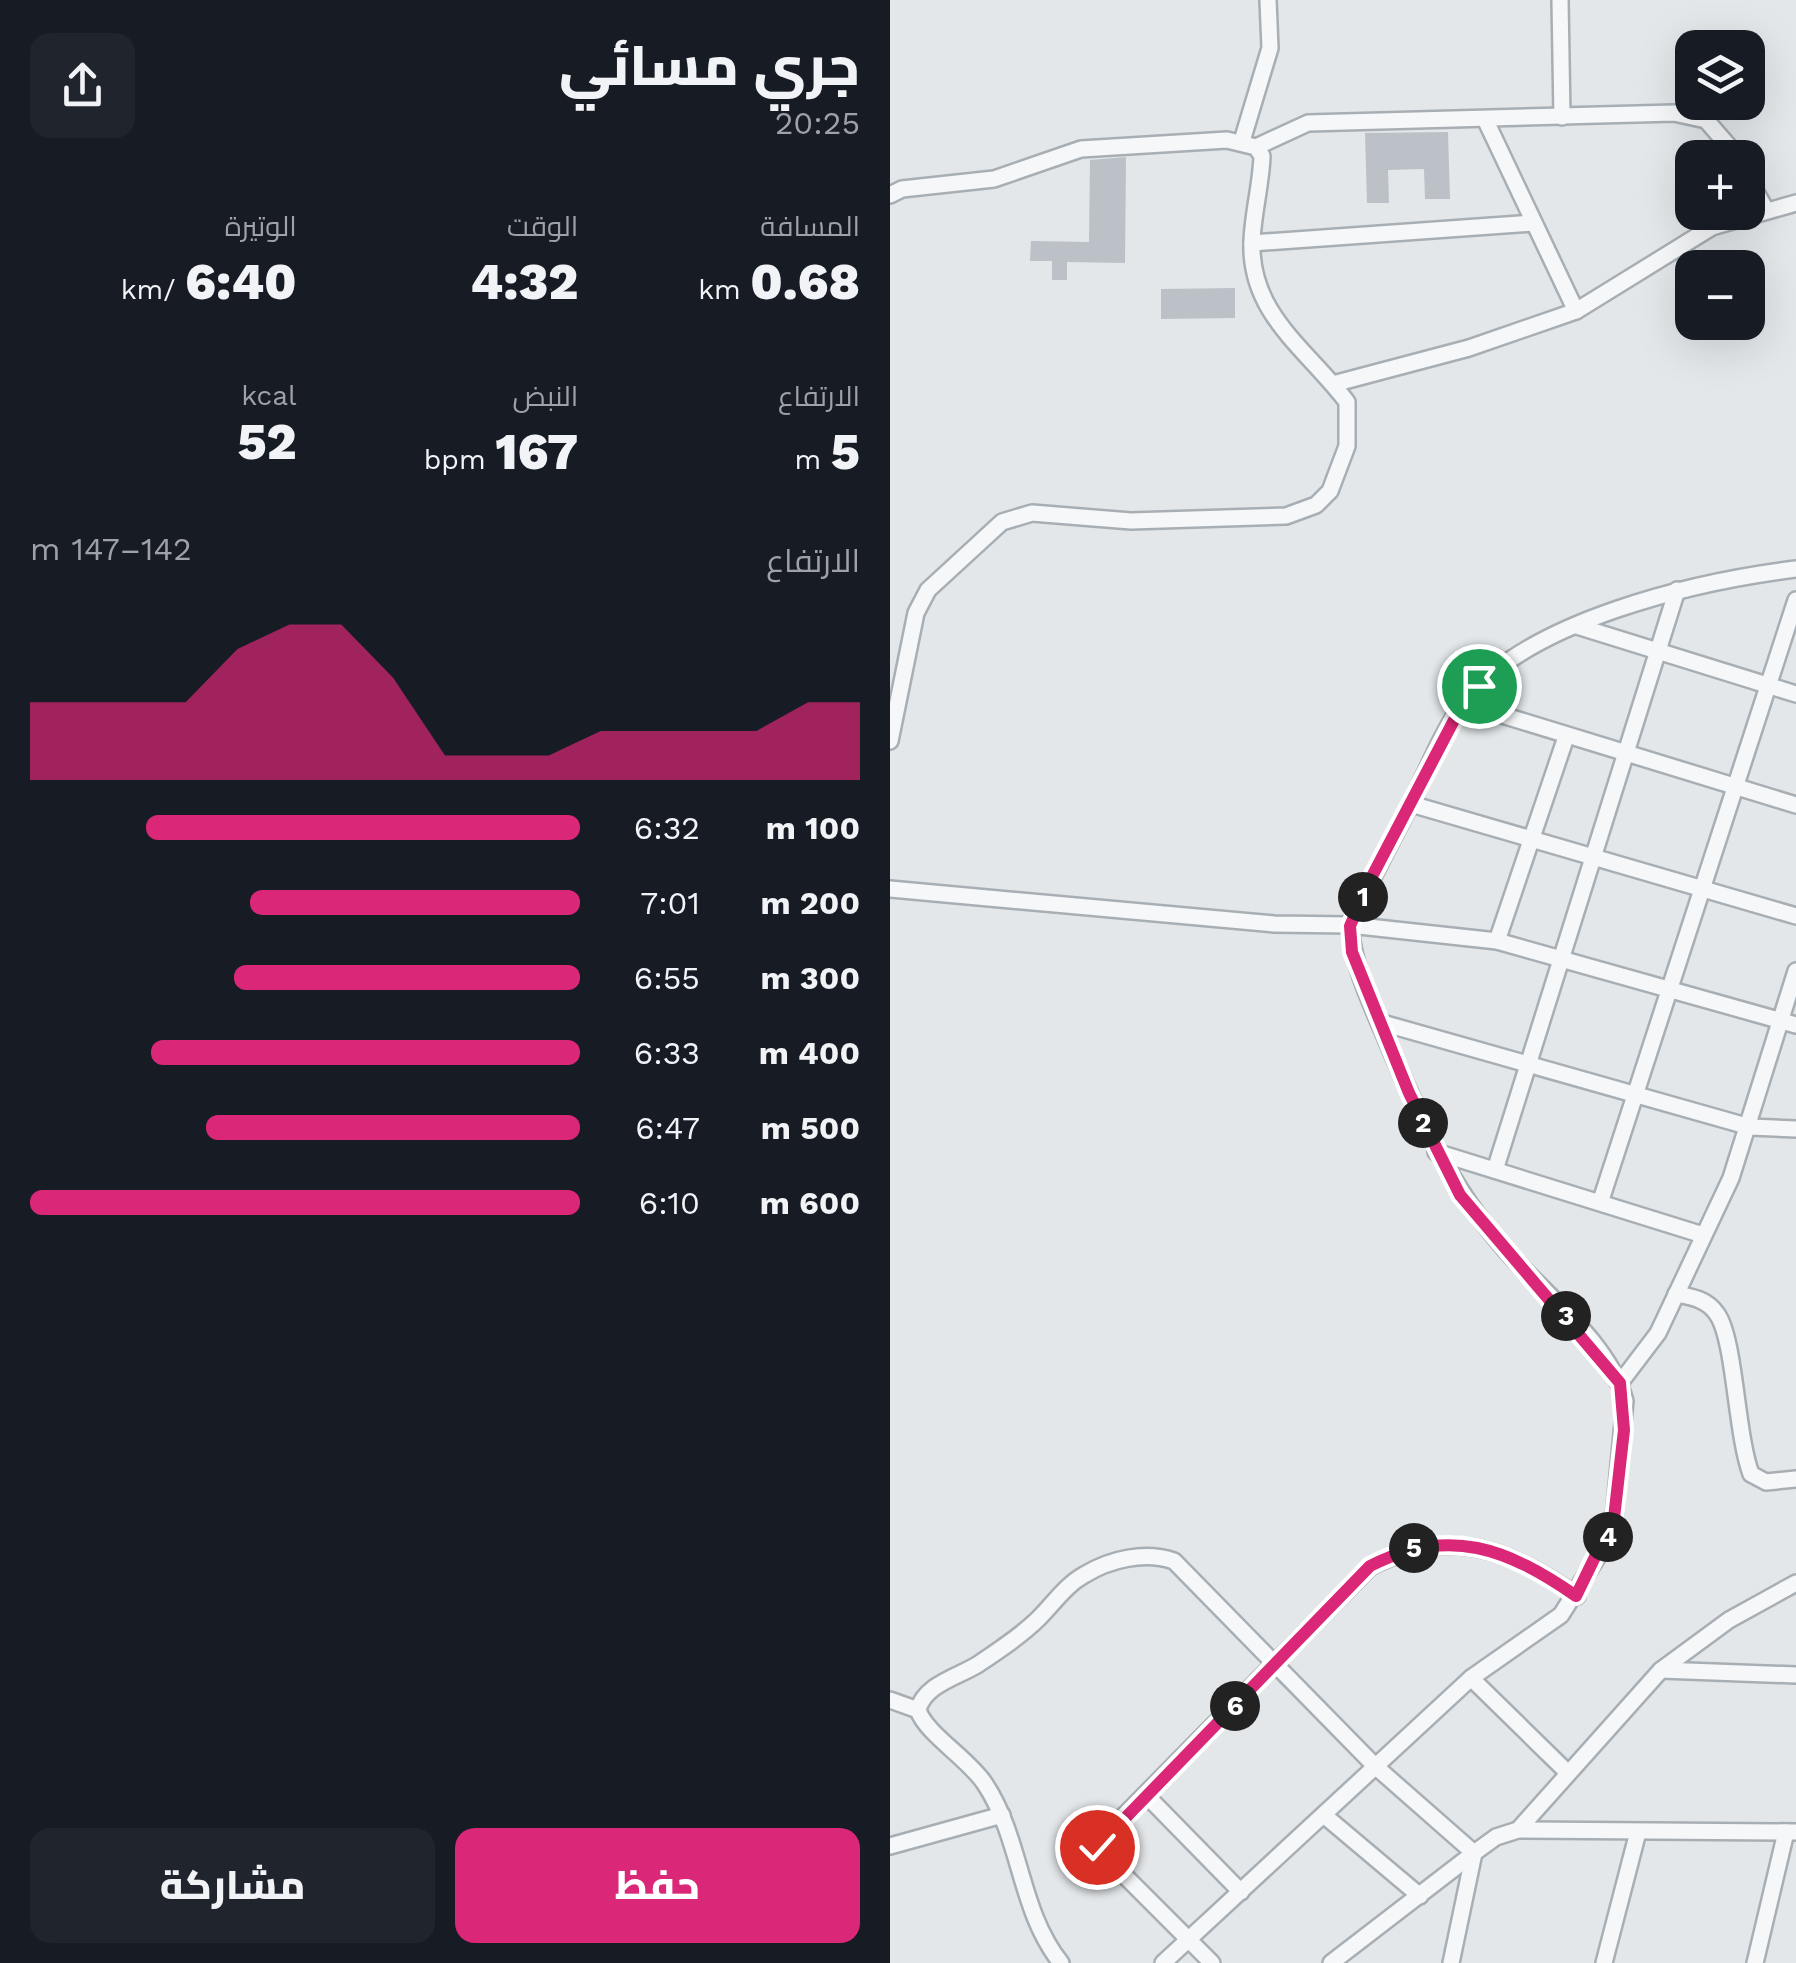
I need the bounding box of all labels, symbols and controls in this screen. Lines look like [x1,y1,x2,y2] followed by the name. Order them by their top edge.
[1675,30,1765,340] map controls
[1675,30,1765,120] button: layers
[30,33,135,138] button: share
[559,34,860,98] text: جري مسائي
[775,104,860,142] text: 20:25
[1675,140,1765,230] button: +
[225,210,297,243] text: الوتيرة
[507,210,578,243] text: الوقت
[760,210,860,243] text: المسافة
[1675,250,1765,340] button: −
[185,252,297,311] text: 6:40
[470,252,578,311] text: 4:32
[750,252,860,311] text: 0.68
[121,273,185,306] text: /km
[698,273,750,306] text: km
[241,379,297,412] text: kcal
[512,380,578,413] text: النبض
[778,380,860,413] text: الارتفاع
[237,412,297,471] text: 52
[495,422,578,481] text: 167
[831,422,860,481] text: 5
[424,443,495,476] text: bpm
[795,443,831,476] text: m
[30,530,192,568] text: 142–147 m
[766,542,860,580] text: الارتفاع
[1437,644,1522,729] pin
[1452,659,1507,714] icon: arrive
[634,809,700,847] text: 6:32
[766,809,860,847] text: 100 m
[1338,872,1388,922] pin: 1
[1357,880,1369,913] text: 1
[640,884,700,922] text: 7:01
[760,884,860,922] text: 200 m
[634,959,700,997] text: 6:55
[761,959,860,997] text: 300 m
[634,1034,700,1072] text: 6:33
[759,1034,860,1072] text: 400 m
[1398,1098,1448,1148] pin: 2
[1415,1106,1431,1139] text: 2
[635,1109,700,1147] text: 6:47
[761,1109,860,1147] text: 500 m
[639,1184,700,1222] text: 6:10
[760,1184,860,1222] text: 600 m
[1541,1291,1591,1341] pin: 3
[1558,1299,1574,1332] text: 3
[1583,1512,1633,1562] pin: 4
[1599,1520,1617,1553] text: 4
[1389,1523,1439,1573] pin: 5
[1406,1531,1422,1564] text: 5
[1210,1681,1260,1731] pin: 6
[1226,1689,1244,1722] text: 6
[1055,1805,1140,1890] pin
[1070,1820,1125,1875] icon: check
[30,1828,435,1943] button: مشاركة
[455,1828,860,1943] button: حفظ

